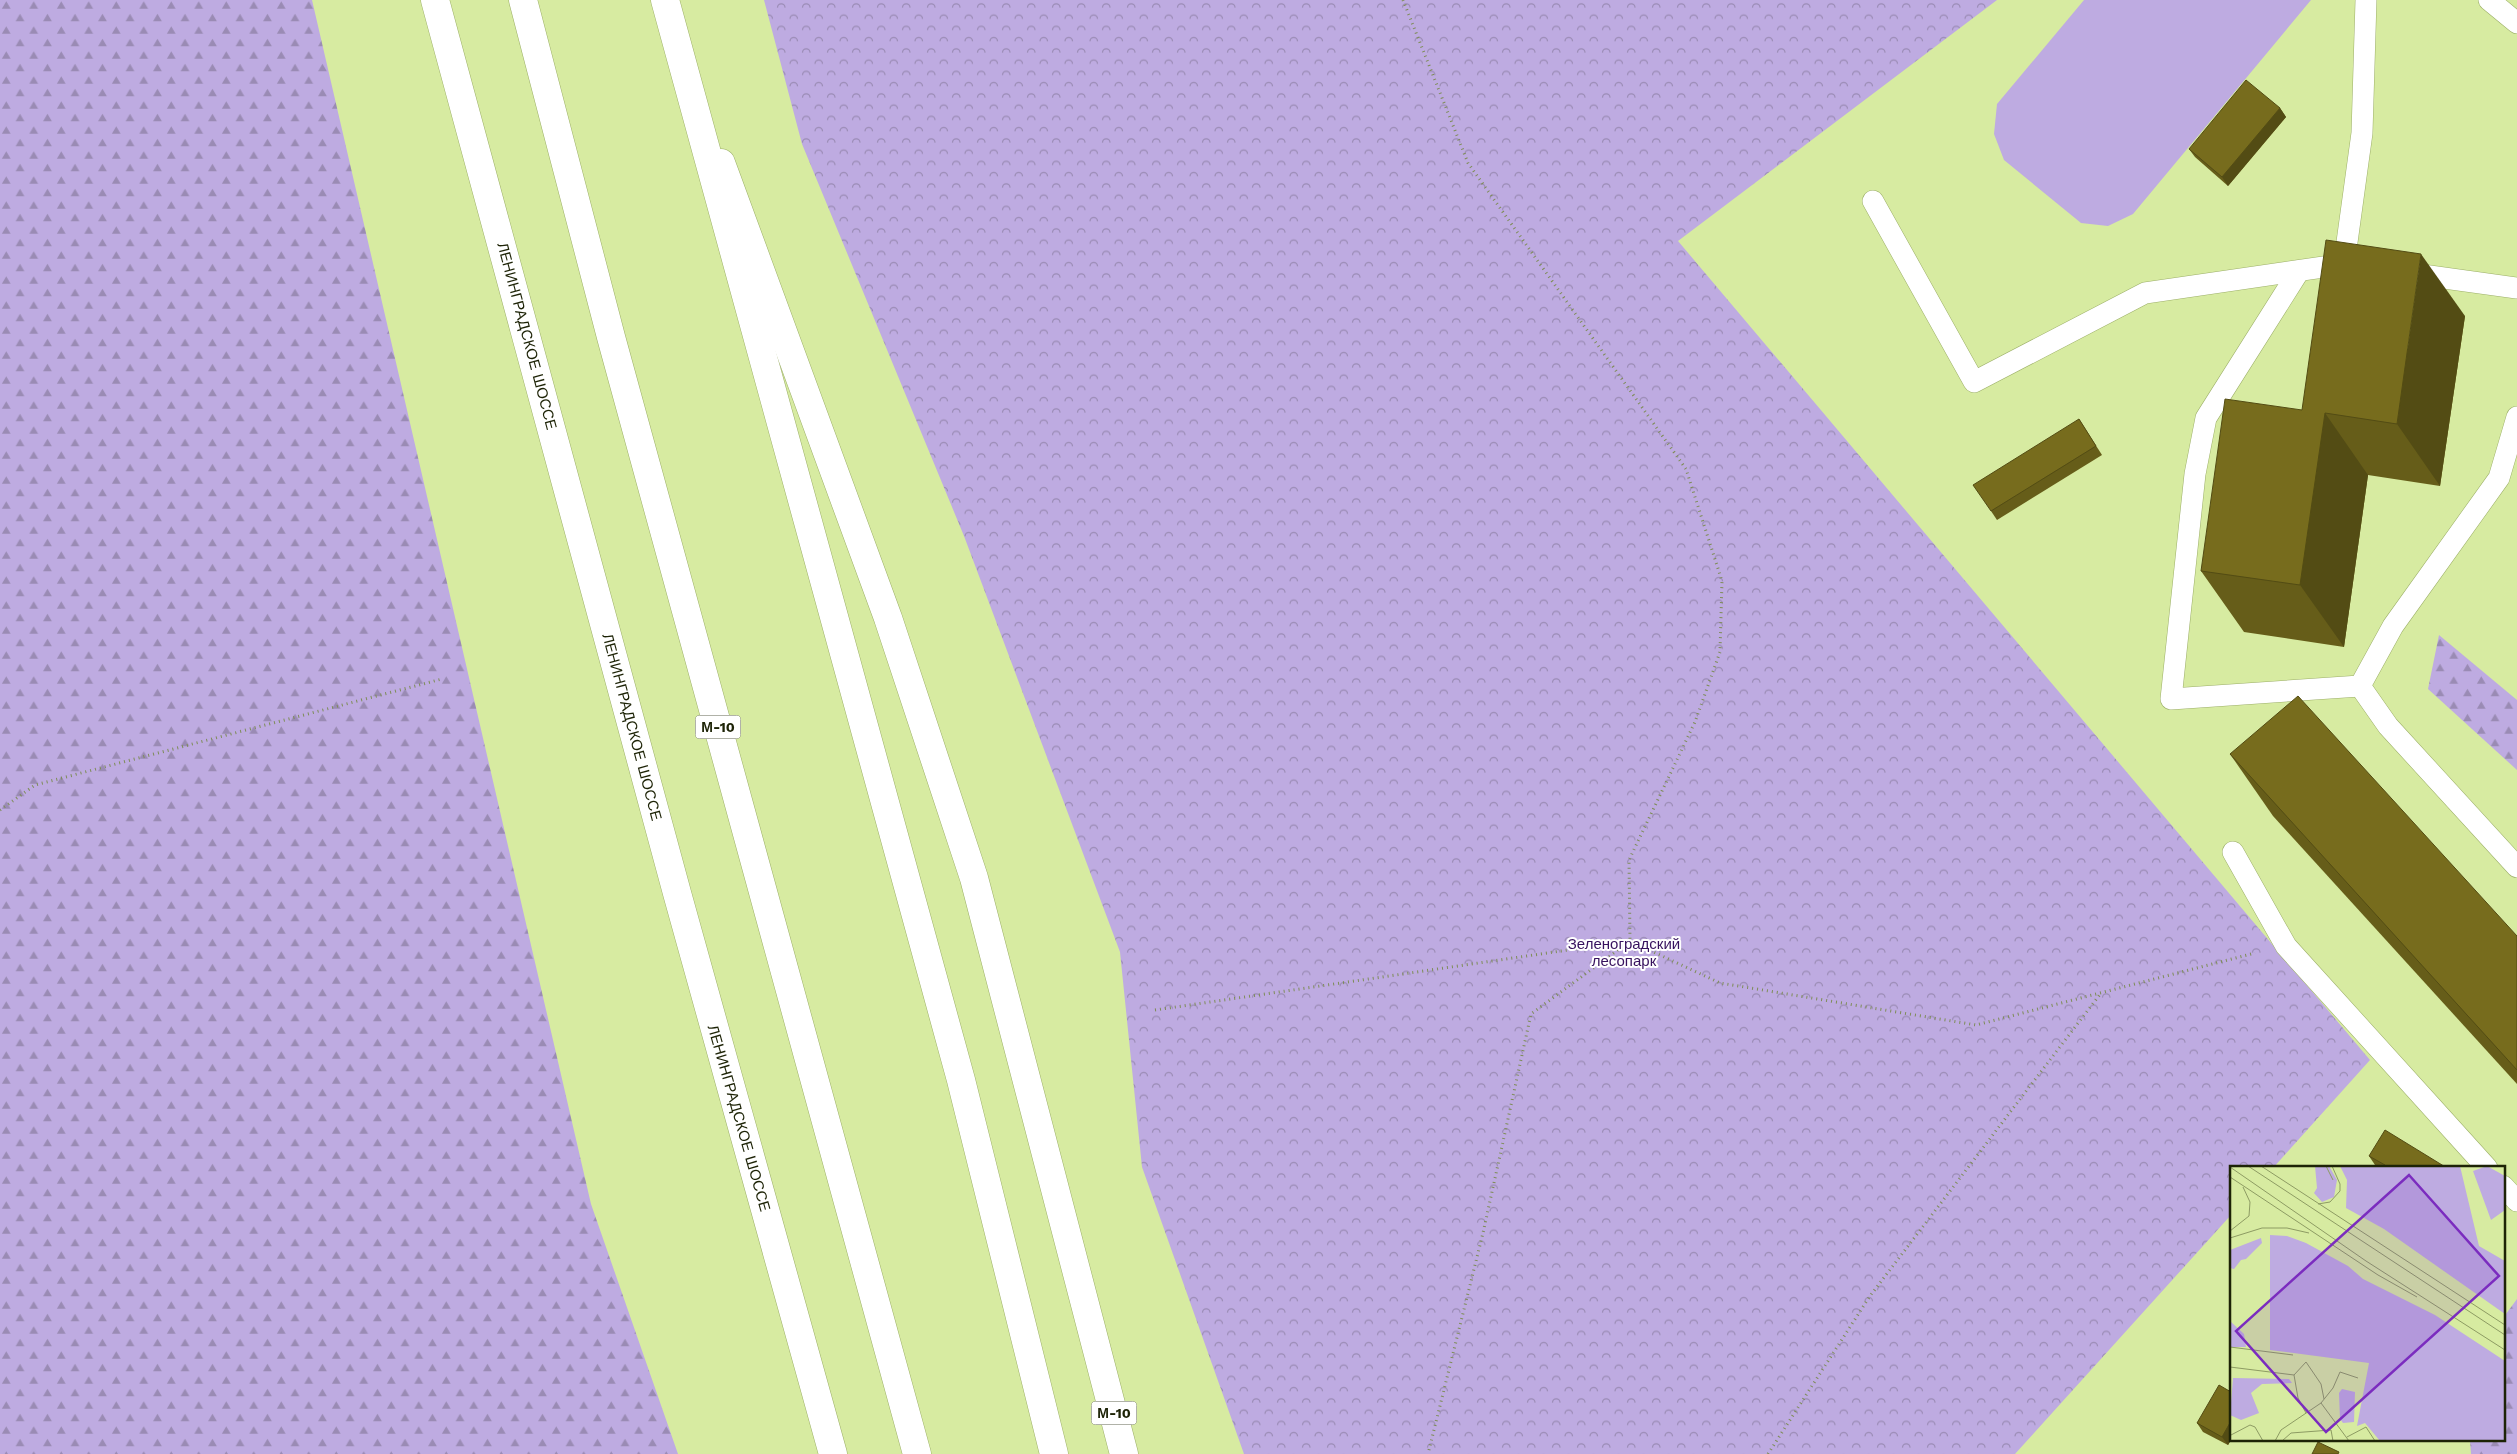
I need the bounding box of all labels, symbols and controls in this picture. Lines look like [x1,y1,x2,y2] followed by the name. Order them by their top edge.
[493,240,561,432] street label: ЛЕНИНГРАДСКОЕ ШОССЕ
[598,631,666,823] street label: ЛЕНИНГРАДСКОЕ ШОССЕ
[696,716,740,739] road number: М-10
[1568,935,1680,970] park label: Зеленоградский лесопарк
[704,1023,774,1213] street label: ЛЕНИНГРАДСКОЕ ШОССЕ
[2230,1166,2504,1442] inset map
[1092,1402,1136,1425] road number: М-10

